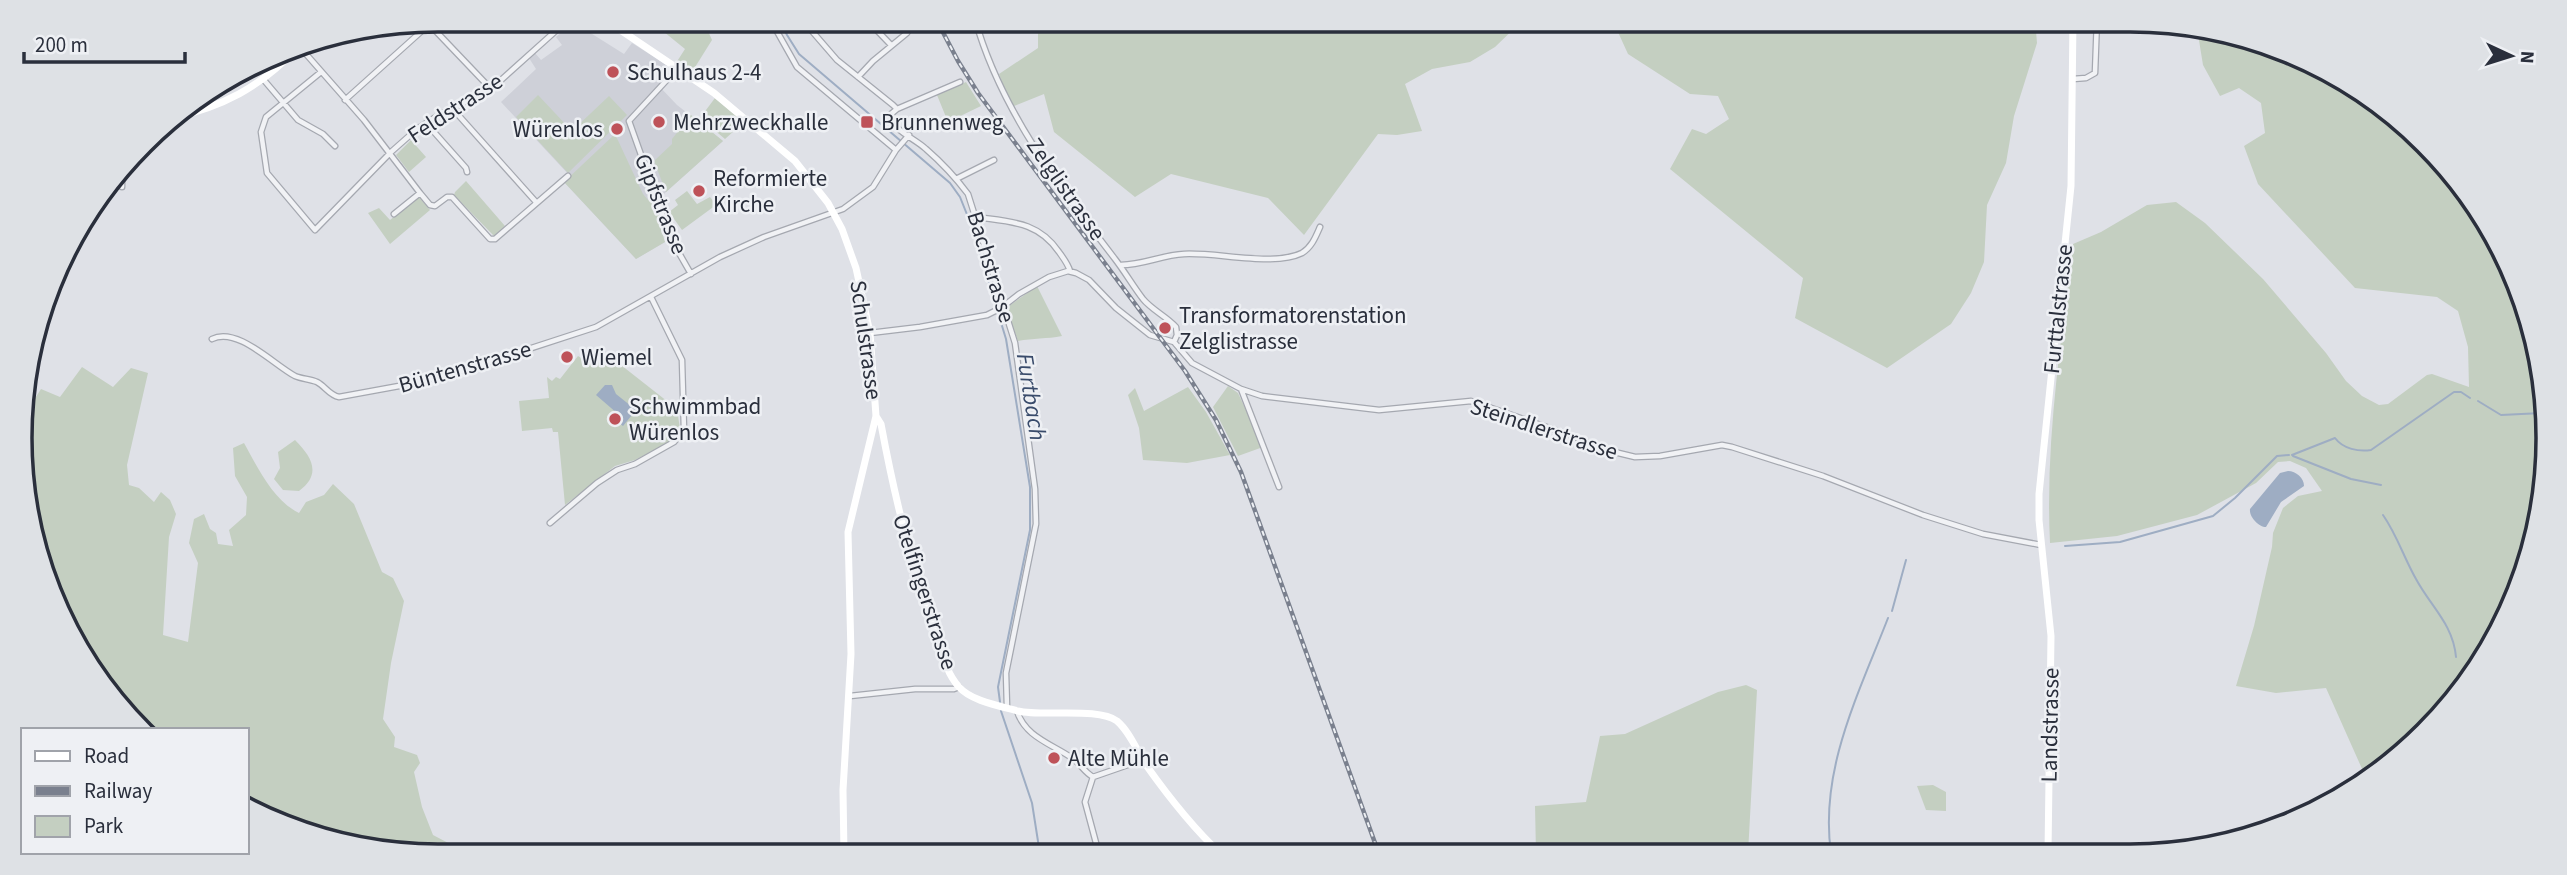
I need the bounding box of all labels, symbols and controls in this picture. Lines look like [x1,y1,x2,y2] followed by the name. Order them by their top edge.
[24,21,186,65] scale bar
[2476,21,2546,91] north arrow
[35,30,88,60] text: 200 m
[2513,50,2540,64] text: N
[627,56,762,89] place label: Schulhaus 2-4
[605,64,621,80] marker: Schulhaus 2-4
[401,65,509,151] street label: Feldstrasse
[673,106,828,139] place label: Mehrzweckhalle
[881,106,1004,139] place label: Brunnenweg
[513,113,603,146] place label: Würenlos
[651,114,667,130] marker: Mehrzweckhalle
[859,114,875,130] marker: Brunnenweg
[609,121,625,137] marker: Würenlos
[1018,131,1114,247] street label: Zelglistrasse
[626,149,696,259] street label: Gipfstrasse
[713,162,827,221] place label: Reformierte Kirche
[691,183,707,199] marker: Reformierte Kirche
[958,207,1024,327] street label: Bachstrasse
[2035,243,2081,375] street label: Furttalstrasse
[841,278,891,402] street label: Schulstrasse
[1179,299,1407,358] place label: Transformatorenstation Zelglistrasse
[1157,320,1173,336] marker: Transformatorenstation Zelglistrasse
[395,332,535,402] street label: Büntenstrasse
[581,341,652,374] place label: Wiemel
[559,349,575,365] marker: Wiemel
[1007,351,1055,443] water label: Furtbach
[629,390,761,449] place label: Schwimmbad Würenlos
[1466,390,1622,468] street label: Steindlerstrasse
[607,411,623,427] marker: Schwimmbad Würenlos
[884,510,966,674] street label: Otelfingerstrasse
[2033,667,2067,783] street label: Landstrasse
[21,728,248,854] legend
[84,741,129,771] text: Road
[1068,742,1169,775] place label: Alte Mühle
[1046,750,1062,766] marker: Alte Mühle
[84,776,152,806] text: Railway
[84,811,124,841] text: Park

